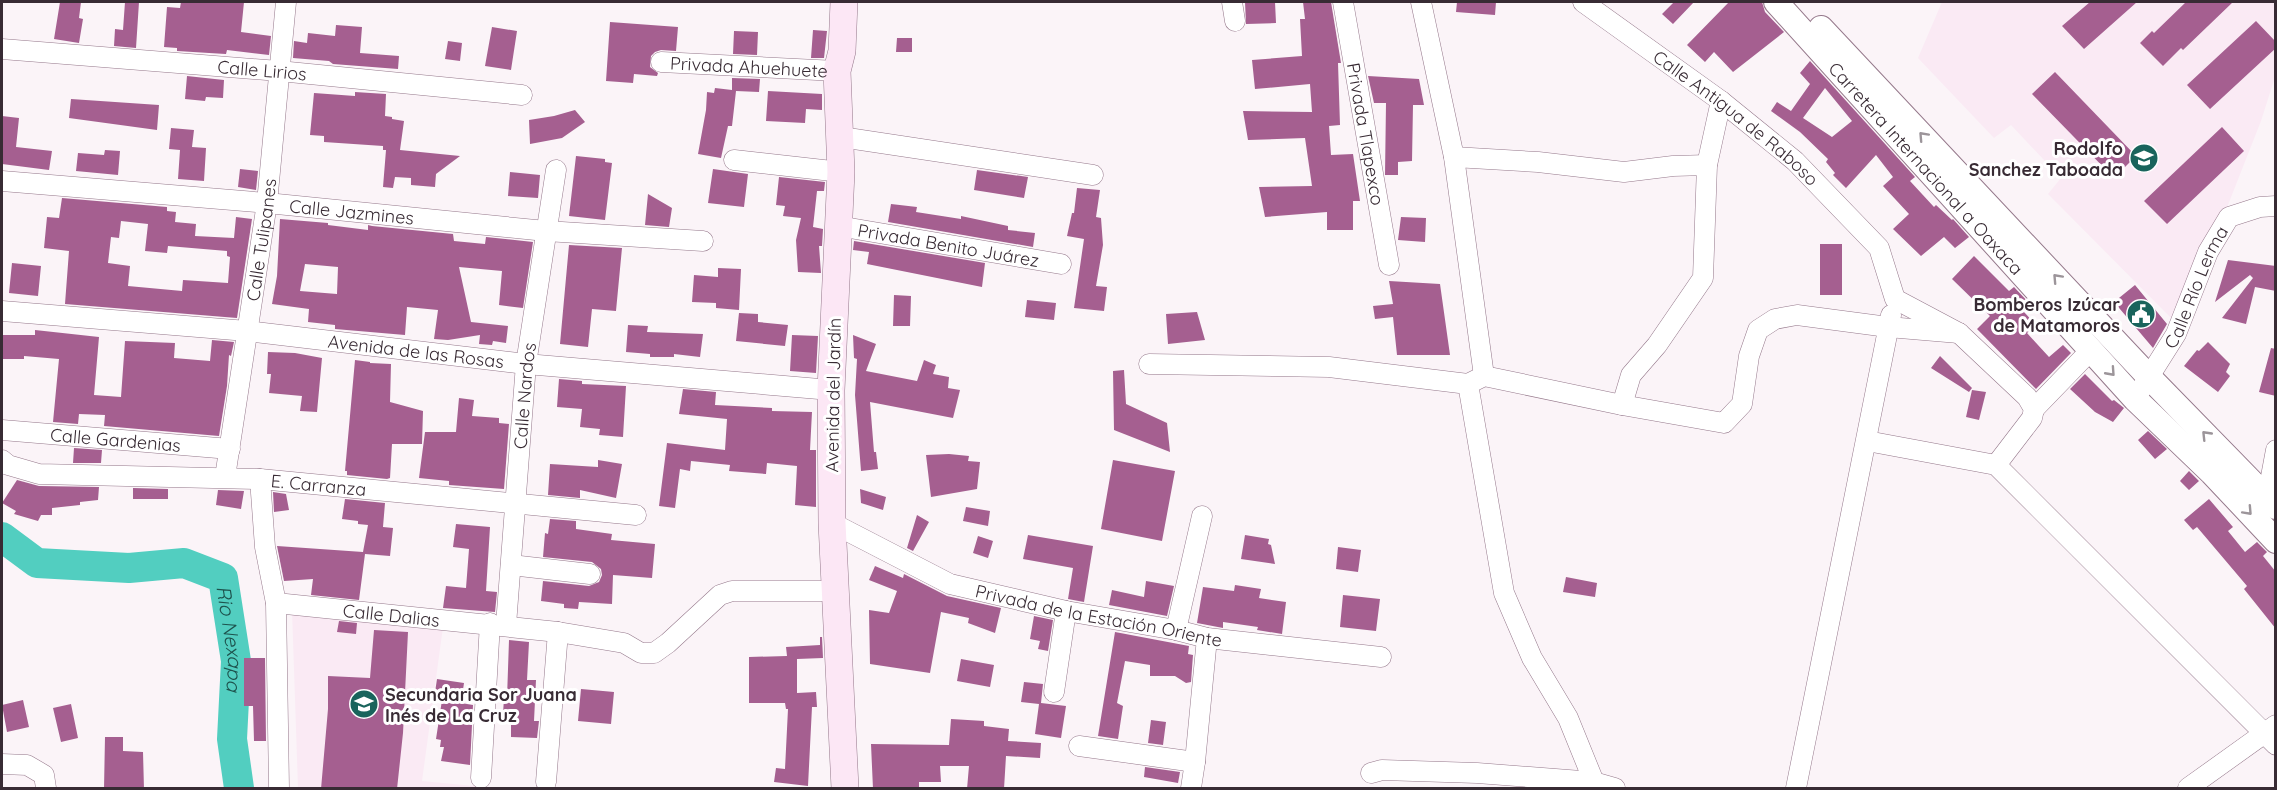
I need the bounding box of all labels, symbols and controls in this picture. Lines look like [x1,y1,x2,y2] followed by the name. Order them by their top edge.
[1649,45,1824,190] street label: Calle Antigua de Raboso
[669,51,828,82] street label: Privada Ahuehuete
[217,55,308,85] street label: Calle Lirios
[1824,57,2028,279] street label: Carretera Internacional a Oaxaca
[1342,61,1390,207] street label: Privada Tlapexco
[1920,133,1931,144] one-way arrow
[1969,137,2123,181] place label: Rodolfo Sanchez Taboada
[2128,142,2160,174] school or university icon: Rodolfo Sanchez Taboada
[241,177,281,303] street label: Calle Tulipanes
[288,194,415,229] street label: Calle Jazmines
[856,218,1041,272] street label: Privada Benito Juárez
[2158,221,2233,353] street label: Calle Río Lerma
[2053,275,2064,285] one-way arrow
[1973,293,2120,337] place label: Bomberos Izúcar de Matamoros
[2125,298,2157,330] public building icon: Bomberos Izúcar de Matamoros
[820,317,846,473] street label: Avenida del Jardín
[327,329,505,373] street label: Avenida de las Rosas
[508,341,541,450] street label: Calle Nardos
[2104,365,2115,376] one-way arrow
[49,423,182,456] street label: Calle Gardenias
[2202,432,2213,443] one-way arrow
[270,469,367,501] street label: E. Carranza
[2241,504,2252,514] one-way arrow
[973,579,1223,651] street label: Privada de la Estación Oriente
[212,584,249,694] water label: Rio Nexapa
[342,598,441,631] street label: Calle Dalias
[385,683,577,727] place label: Secundaria Sor Juana Inés de La Cruz
[348,688,380,720] school or university icon: Secundaria Sor Juana Inés de La Cruz

